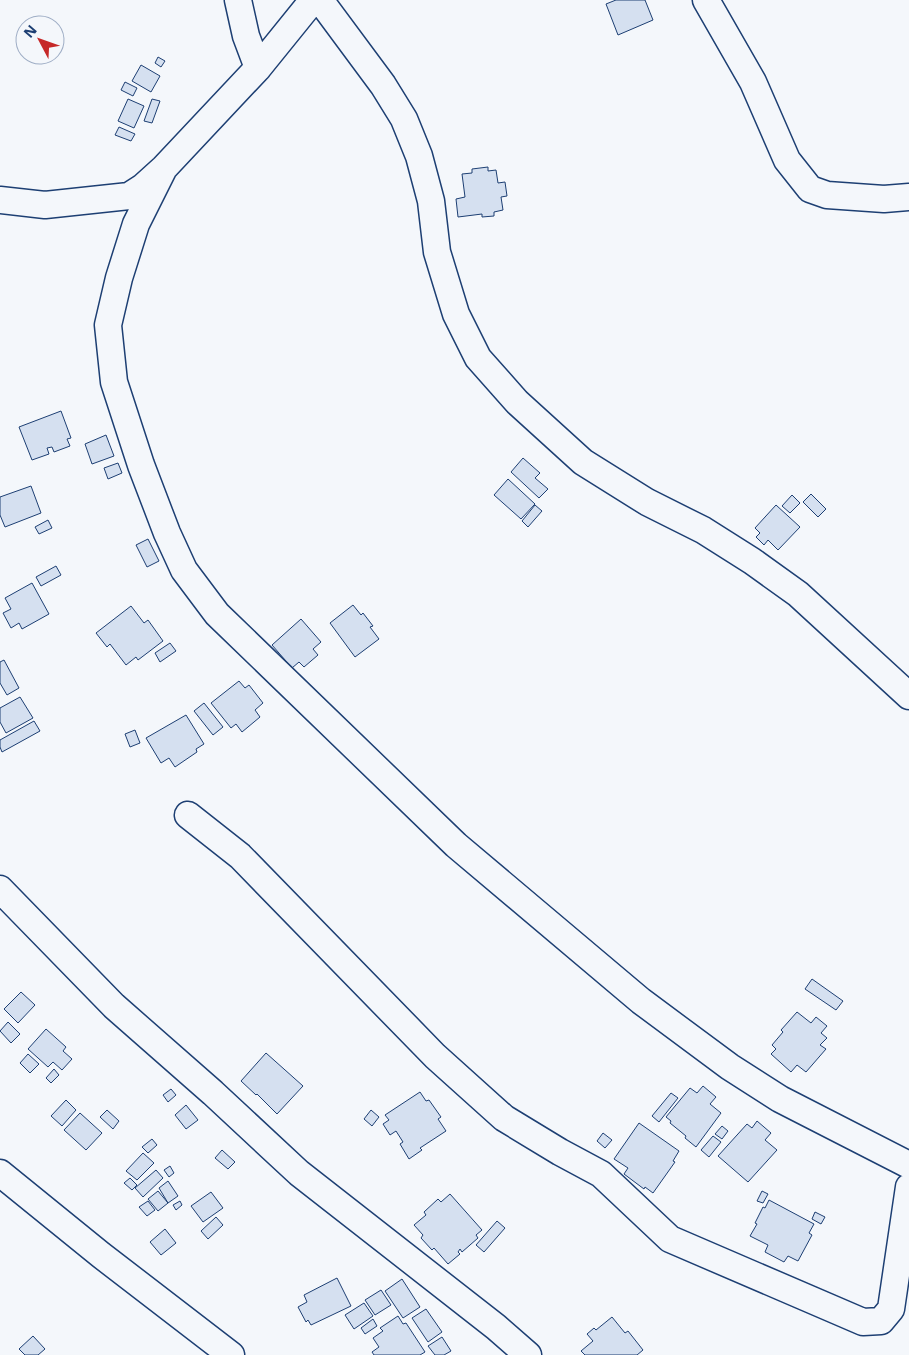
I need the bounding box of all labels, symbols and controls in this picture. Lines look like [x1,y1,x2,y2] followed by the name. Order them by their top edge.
[15,15,65,65] north arrow
[19,21,41,42] text: N

